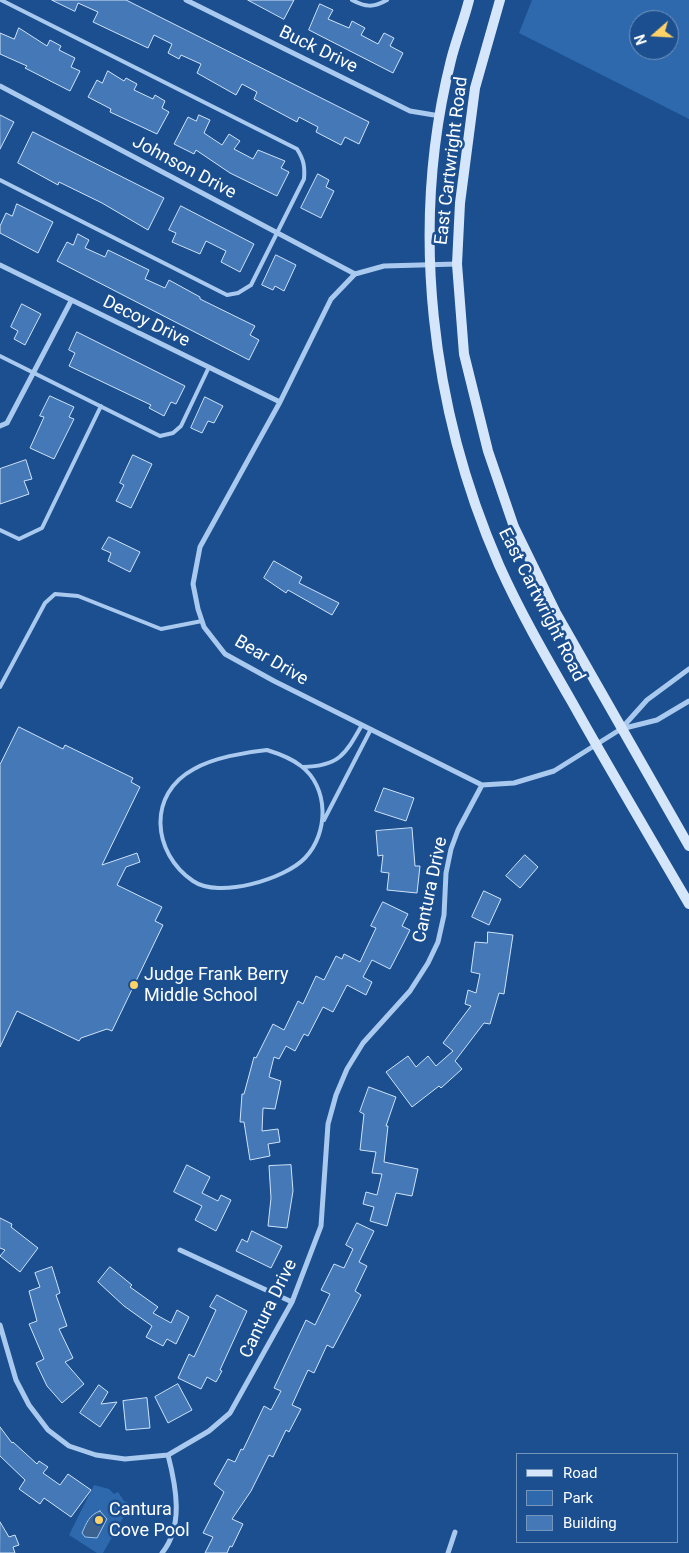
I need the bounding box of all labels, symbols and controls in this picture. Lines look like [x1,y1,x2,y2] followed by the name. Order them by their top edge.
[629,10,679,60] north arrow
[275,22,361,78] street label: Buck Drive
[632,32,650,47] text: N
[431,76,473,246] street label: East Cartwright Road
[128,132,240,204] street label: Johnson Drive
[99,292,193,352] street label: Decoy Drive
[493,525,589,685] street label: East Cartwright Road
[230,631,312,691] street label: Bear Drive
[409,835,453,945] street label: Cantura Drive
[144,964,289,1006] place label: Judge Frank Berry Middle School
[128,979,140,991] marker: Judge Frank Berry Middle School
[236,1256,302,1362] street label: Cantura Drive
[516,1453,679,1543] legend
[563,1464,597,1482] text: Road
[563,1489,593,1507] text: Park
[109,1499,190,1542] place label: Cantura Cove Pool
[93,1514,105,1526] marker: Cantura Cove Pool
[563,1514,617,1532] text: Building

